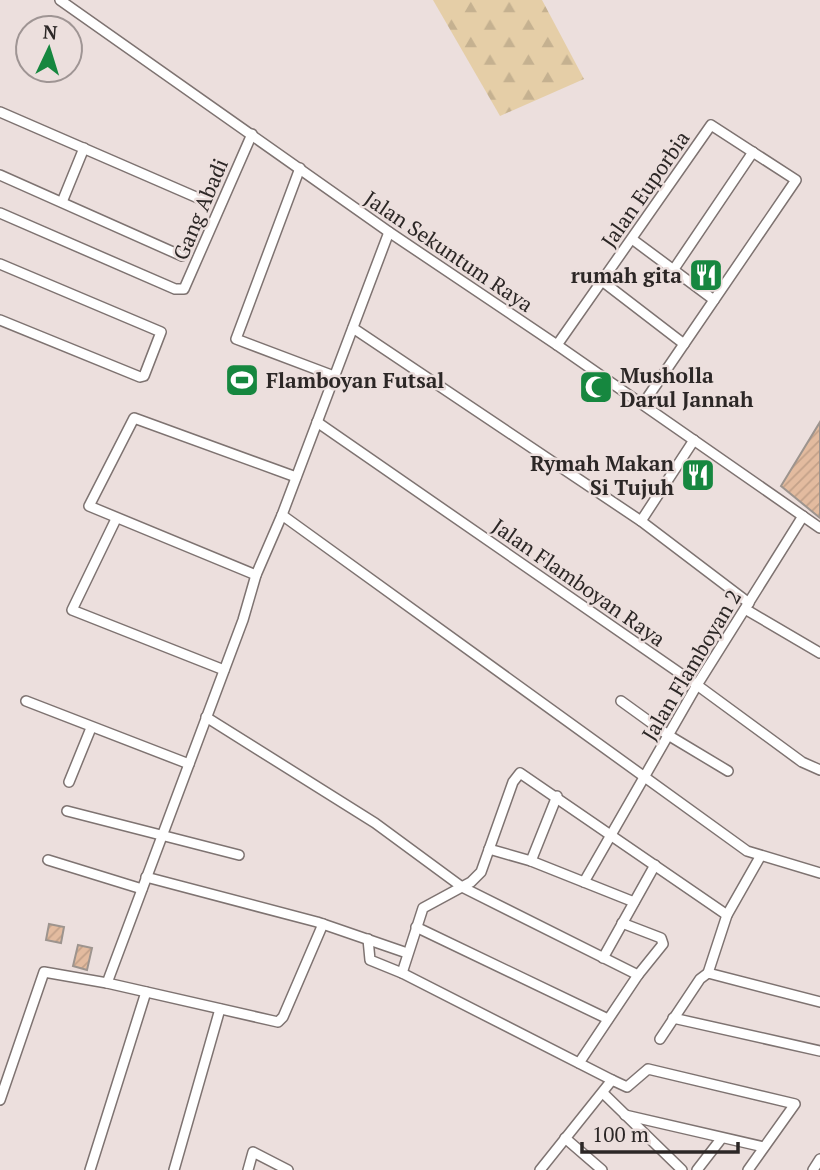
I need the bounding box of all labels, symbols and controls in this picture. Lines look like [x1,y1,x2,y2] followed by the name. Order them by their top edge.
[14,14,84,84] north arrow
[42,19,59,45] text: N
[594,125,696,253] street label: Jalan Euporbia
[166,154,234,264] street label: Gang Abadi
[359,184,539,318] street label: Jalan Sekuntum Raya
[687,256,725,294] restaurant icon: rumah gita
[571,261,682,289] place label: rumah gita
[223,361,261,399] sports icon: Flamboyan Futsal
[620,361,754,413] place label: Musholla Darul Jannah
[266,366,444,394] place label: Flamboyan Futsal
[577,368,615,406] mosque icon: Musholla Darul Jannah
[530,449,675,501] place label: Rymah Makan Si Tujuh
[679,456,717,494] restaurant icon: Rymah Makan Si Tujuh
[487,512,671,653] street label: Jalan Flamboyan Raya
[635,584,747,746] street label: Jalan Flamboyan 2
[582,1110,738,1154] scale bar
[592,1120,649,1148] text: 100 m

